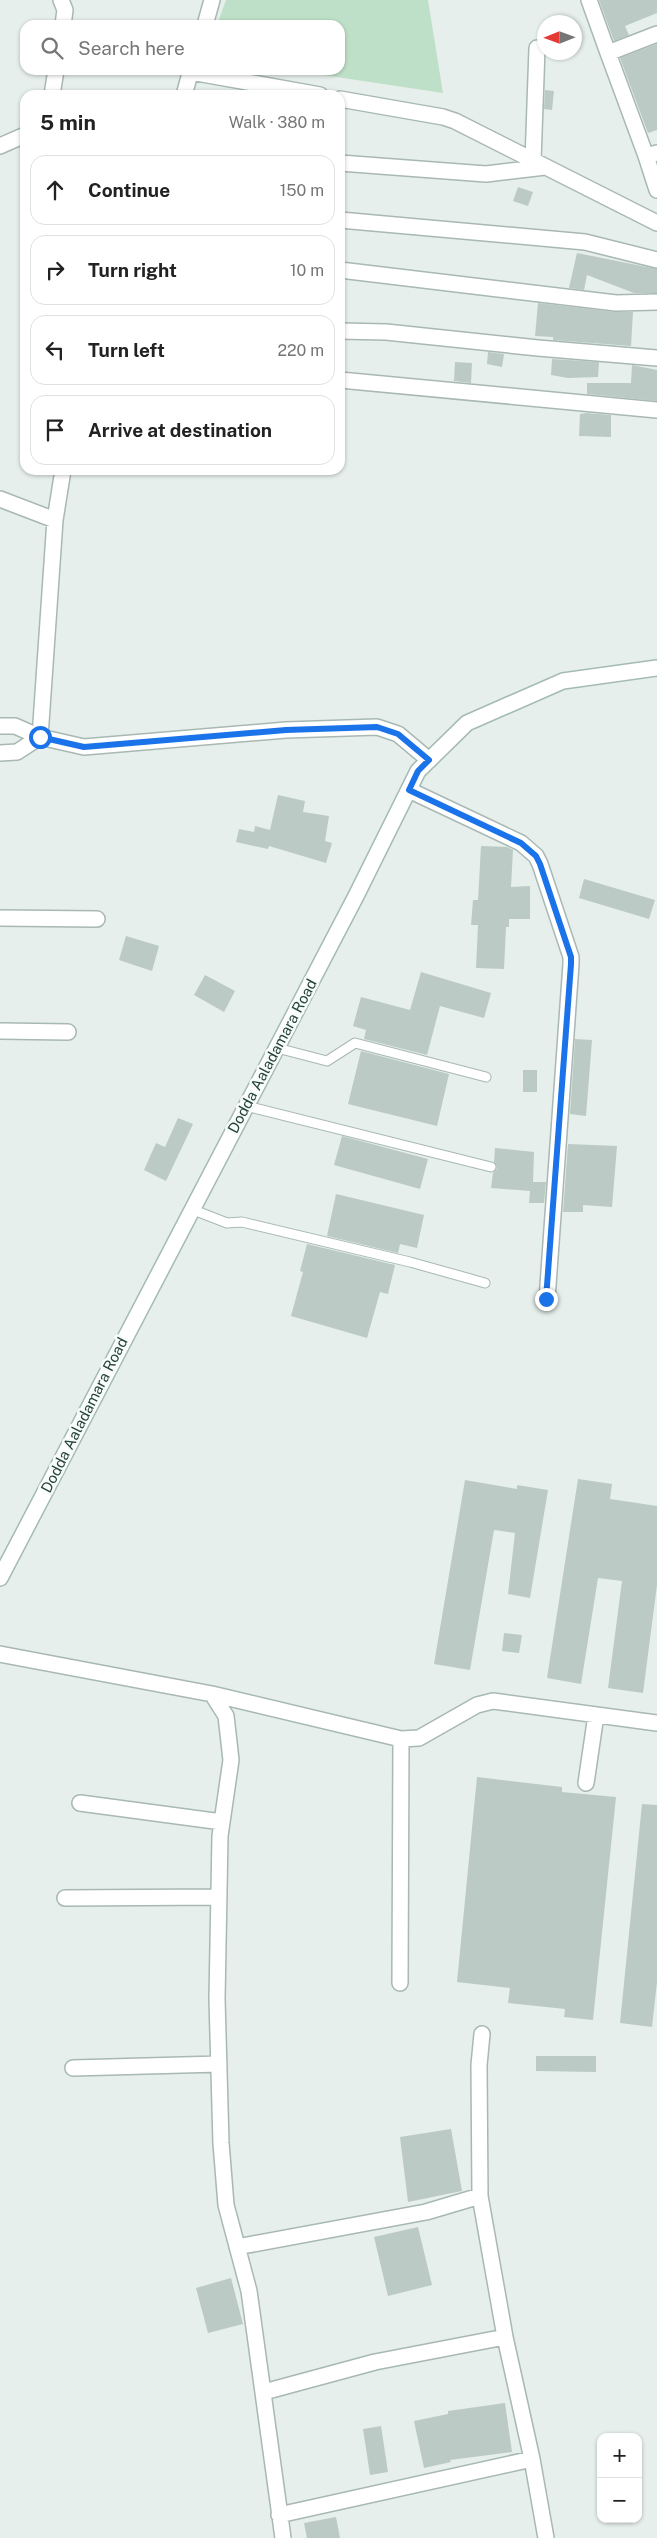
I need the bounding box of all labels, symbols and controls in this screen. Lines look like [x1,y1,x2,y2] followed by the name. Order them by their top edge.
[537,15,582,60] north arrow
[20,20,345,75] search box
[38,34,66,62] icon: search
[78,37,185,59] text: Search here
[40,110,96,135] text: 5 min
[229,113,325,132] text: Walk · 380 m
[41,176,69,204] icon: ahead
[88,179,170,201] text: Continue
[280,181,324,200] text: 150 m
[41,256,69,284] icon: right
[88,259,177,281] text: Turn right
[290,261,324,280] text: 10 m
[41,336,69,364] icon: left
[88,339,165,361] text: Turn left
[277,341,324,360] text: 220 m
[41,416,69,444] icon: arrive
[88,419,272,441] text: Arrive at destination
[29,726,52,749] route start
[224,976,320,1136] street label: Dodda Aaladamara Road
[535,1288,558,1311] route end
[37,1335,131,1495] street label: Dodda Aaladamara Road
[597,2433,642,2523] map controls
[597,2433,642,2478] button: +
[597,2478,642,2523] button: −

